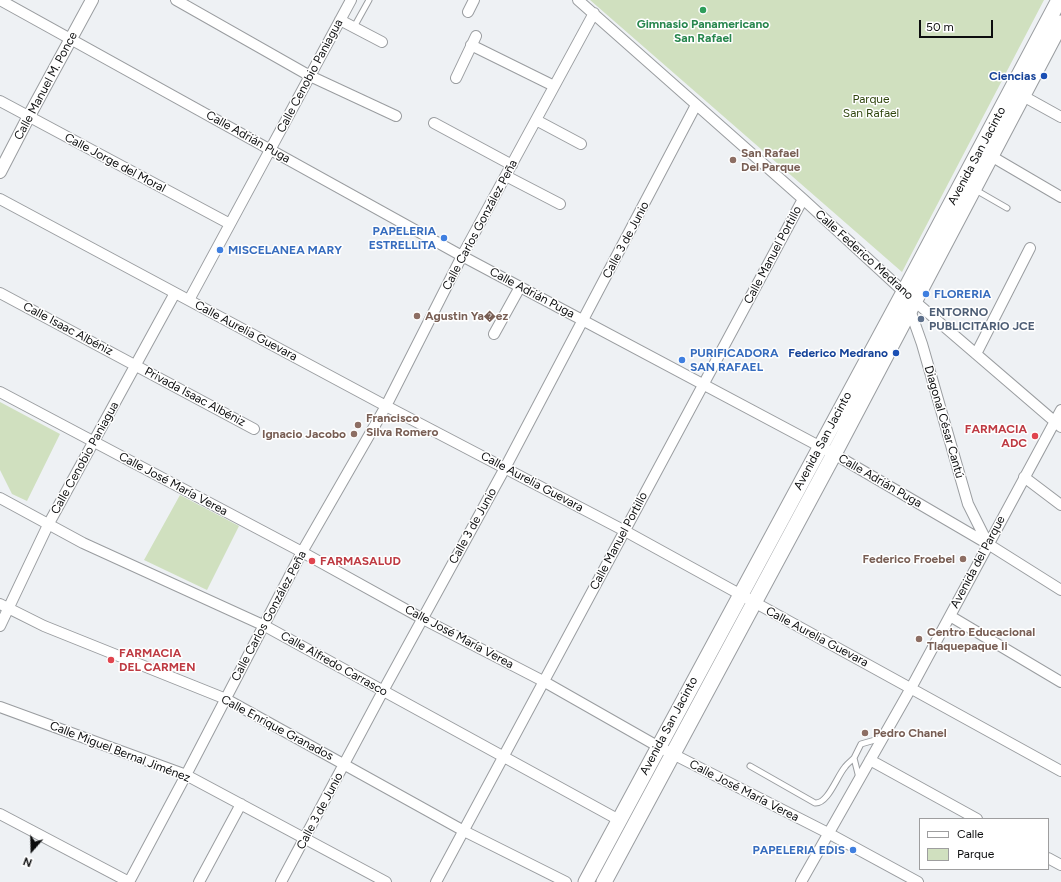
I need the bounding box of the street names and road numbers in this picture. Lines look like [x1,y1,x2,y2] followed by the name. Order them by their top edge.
[274,17,346,135] street label: Calle Cenobio Paniagua
[11,29,81,143] street label: Calle Manuel M. Ponce
[945,104,1009,208] street label: Avenida San Jacinto
[203,108,293,166] street label: Calle Adrián Puga
[62,130,168,196] street label: Calle Jorge del Moral
[439,157,521,293] street label: Calle Carlos González Peña
[600,199,652,281] street label: Calle 3 de Junio
[741,204,805,306] street label: Calle Manuel Portillo
[812,207,916,303] street label: Calle Federico Medrano
[487,265,577,321] street label: Calle Adrián Puga
[192,298,300,364] street label: Calle Aurelia Guevara
[21,299,115,359] street label: Calle Isaac Albéniz
[142,364,248,430] street label: Privada Isaac Albéniz
[921,364,967,480] street label: Diagonal César Cantú
[791,389,855,493] street label: Avenida San Jacinto
[48,399,122,517] street label: Calle Cenobio Paniagua
[116,449,230,519] street label: Calle José María Verea
[478,449,586,515] street label: Calle Aurelia Guevara
[836,451,924,511] street label: Calle Adrián Puga
[446,485,500,567] street label: Calle 3 de Junio
[587,490,651,592] street label: Calle Manuel Portillo
[948,513,1008,611] street label: Avenida del Parque
[228,548,310,684] street label: Calle Carlos González Peña
[402,602,516,672] street label: Calle José María Verea
[763,604,871,670] street label: Calle Aurelia Guevara
[278,629,390,699] street label: Calle Alfredo Carrasco
[637,674,701,778] street label: Avenida San Jacinto
[218,692,336,764] street label: Calle Enrique Granados
[48,718,192,786] street label: Calle Miguel Bernal Jiménez
[687,757,801,825] street label: Calle José María Verea
[294,770,346,852] street label: Calle 3 de Junio

